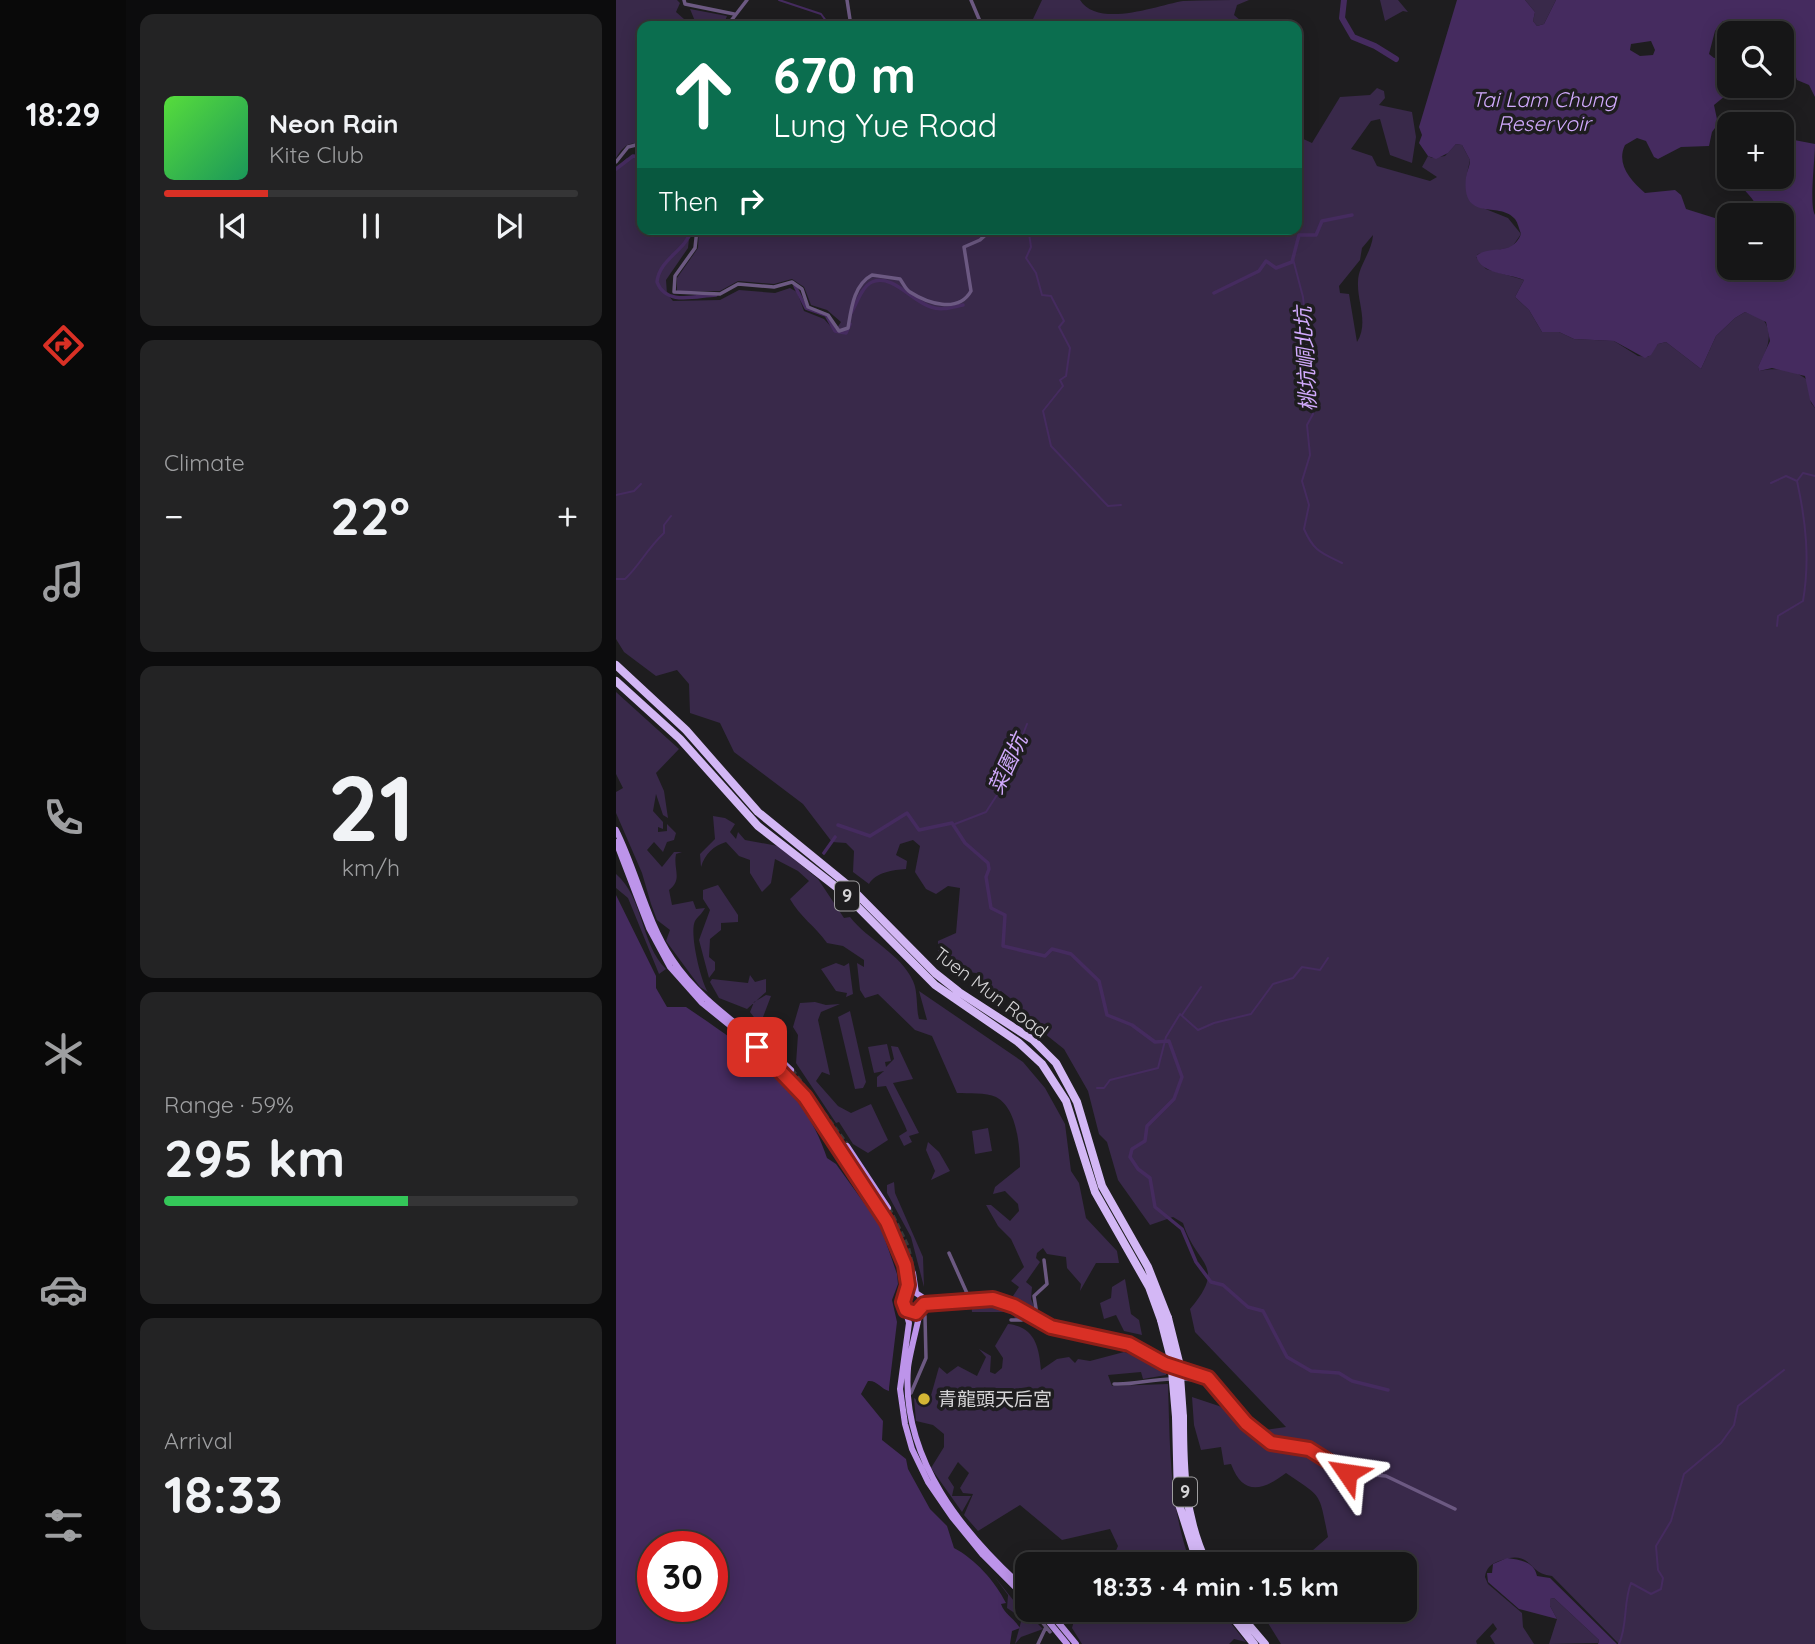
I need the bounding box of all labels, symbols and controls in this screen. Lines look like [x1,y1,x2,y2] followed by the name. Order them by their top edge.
[1717,21,1794,280] map controls
[1717,21,1794,98] button: search
[773,44,916,105] text: 670 m
[658,49,749,140] icon: ahead
[1471,86,1618,136] water label: Tai Lam Chung Reservoir
[25,94,101,134] text: 18:29
[773,105,997,145] text: Lung Yue Road
[269,107,398,140] text: Neon Rain
[1717,112,1794,189] button: +
[269,140,364,169] text: Kite Club
[732,182,770,220] icon: right
[658,185,718,218] text: Then
[1717,203,1794,280] button: −
[214,207,252,245] icon: previous
[352,207,390,245] icon: pause
[490,207,528,245] icon: next
[1289,303,1321,412] water label: 桃坑峒北坑
[39,321,88,370] icon: directions
[164,448,245,477] text: Climate
[330,483,410,548] text: 22°
[164,492,184,540] text: −
[557,492,578,540] text: +
[39,557,88,606] icon: music
[982,727,1033,798] water label: 菜園坑
[327,750,415,864] text: 21
[39,793,88,842] icon: phone
[342,853,400,882] text: km/h
[835,882,859,911] road number: 9
[929,941,1053,1043] street label: Tuen Mun Road
[727,1017,787,1077] pin
[738,1028,776,1066] icon: arrive
[39,1029,88,1078] icon: climate
[164,1090,294,1119] text: Range · 59%
[164,1125,345,1190] text: 295 km
[39,1265,88,1314] icon: car
[938,1387,1052,1411] place label: 青龍頭天后宮
[916,1391,932,1407] marker: 青龍頭天后宮
[164,1426,233,1455] text: Arrival
[1310,1436,1384,1510] position arrow
[164,1461,283,1526] text: 18:33
[1173,1478,1197,1506] road number: 9
[39,1501,88,1550] icon: filters
[637,1531,728,1622] speed limit sign: 30
[1093,1570,1339,1603] text: 18:33 · 4 min · 1.5 km

